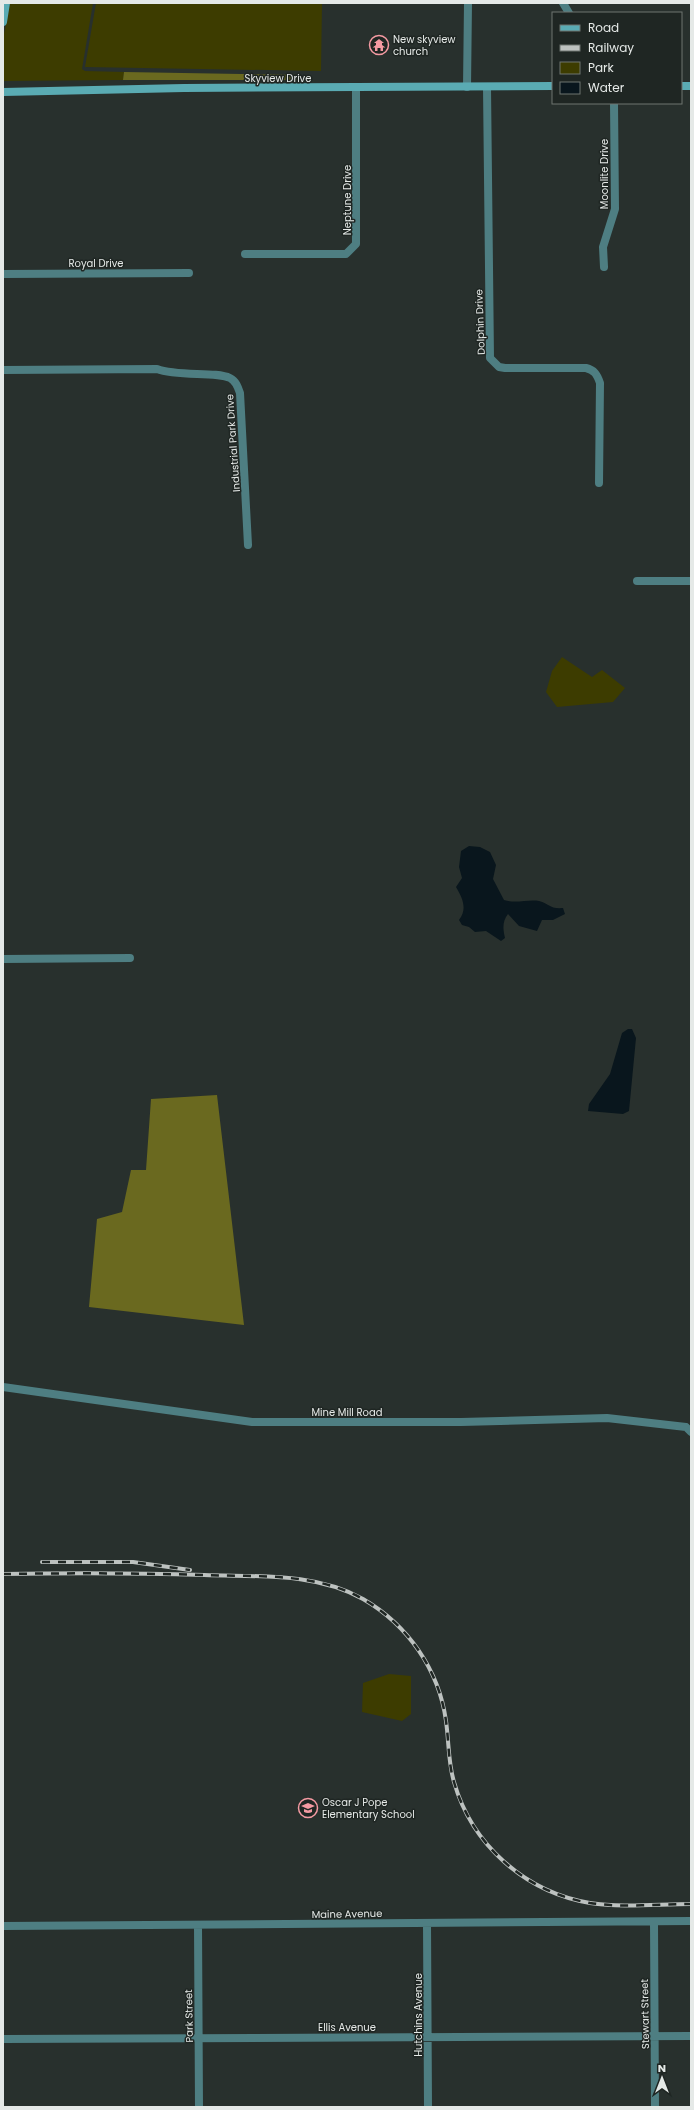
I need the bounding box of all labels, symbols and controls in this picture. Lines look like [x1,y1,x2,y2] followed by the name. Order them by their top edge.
[552,12,682,104] legend
[588,19,619,36] text: Road
[393,32,456,59] place label: New skyview church
[368,34,390,56] temple icon: New skyview church
[588,39,634,56] text: Railway
[588,59,615,76] text: Park
[245,71,311,86] street label: Skyview Drive
[588,79,625,96] text: Water
[597,139,612,209] street label: Moonlite Drive
[340,165,355,235] street label: Neptune Drive
[68,256,124,271] street label: Royal Drive
[471,289,489,355] street label: Dolphin Drive
[222,394,244,492] street label: Industrial Park Drive
[312,1405,383,1420] street label: Mine Mill Road
[322,1795,415,1822] place label: Oscar J Pope Elementary School
[297,1797,319,1819] school or university icon: Oscar J Pope Elementary School
[312,1906,382,1922] street label: Maine Avenue
[411,1973,426,2057] street label: Hutchins Avenue
[637,1979,653,2049] street label: Stewart Street
[181,1989,197,2043] street label: Park Street
[318,2020,376,2035] street label: Ellis Avenue
[642,2058,682,2098] north arrow
[658,2060,666,2076] text: N

